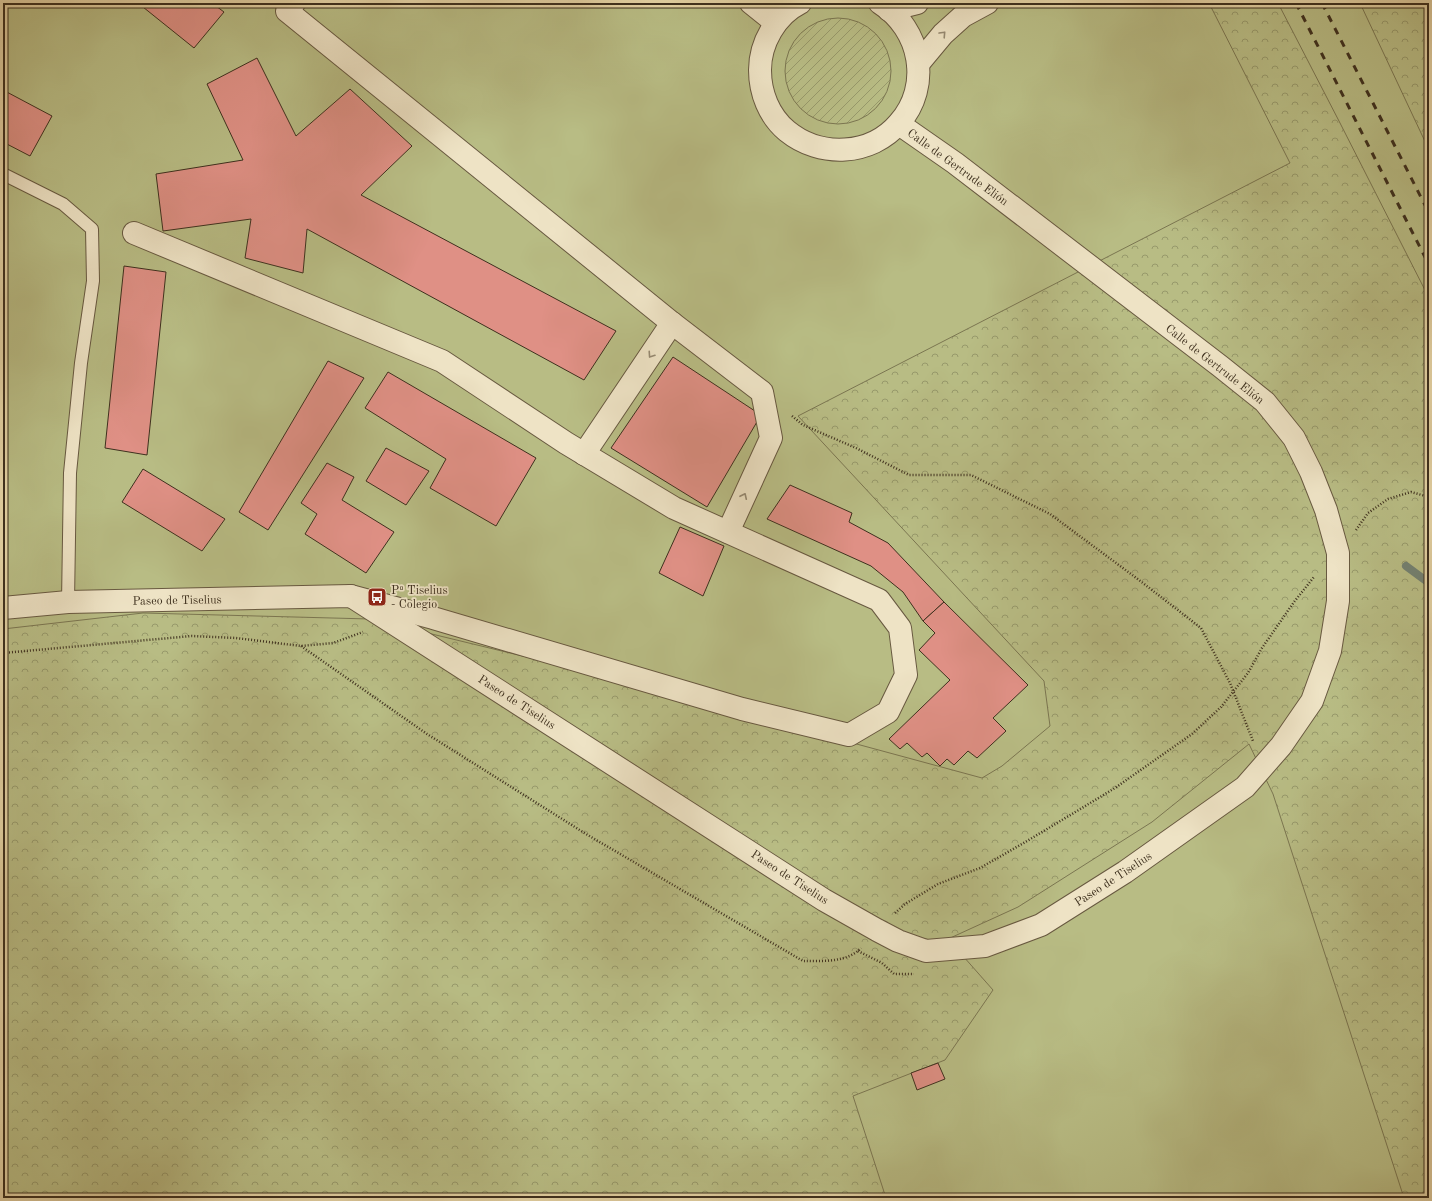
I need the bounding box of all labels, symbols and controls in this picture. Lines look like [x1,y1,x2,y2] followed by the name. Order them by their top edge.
[938,31,946,39] one-way arrow
[905,127,1010,209] street label: Calle de Gertrude Elión
[1163,323,1266,407] street label: Calle de Gertrude Elión
[649,351,656,358] one-way arrow
[739,493,747,501] one-way arrow
[391,585,448,611] place label: Pº Tiselius - Colegio
[366,586,388,608] bus stop icon: Pº Tiselius - Colegio
[132,594,222,608] street label: Paseo de Tiselius
[476,673,557,732] street label: Paseo de Tiselius
[749,848,830,907] street label: Paseo de Tiselius
[1073,850,1154,909] street label: Paseo de Tiselius

